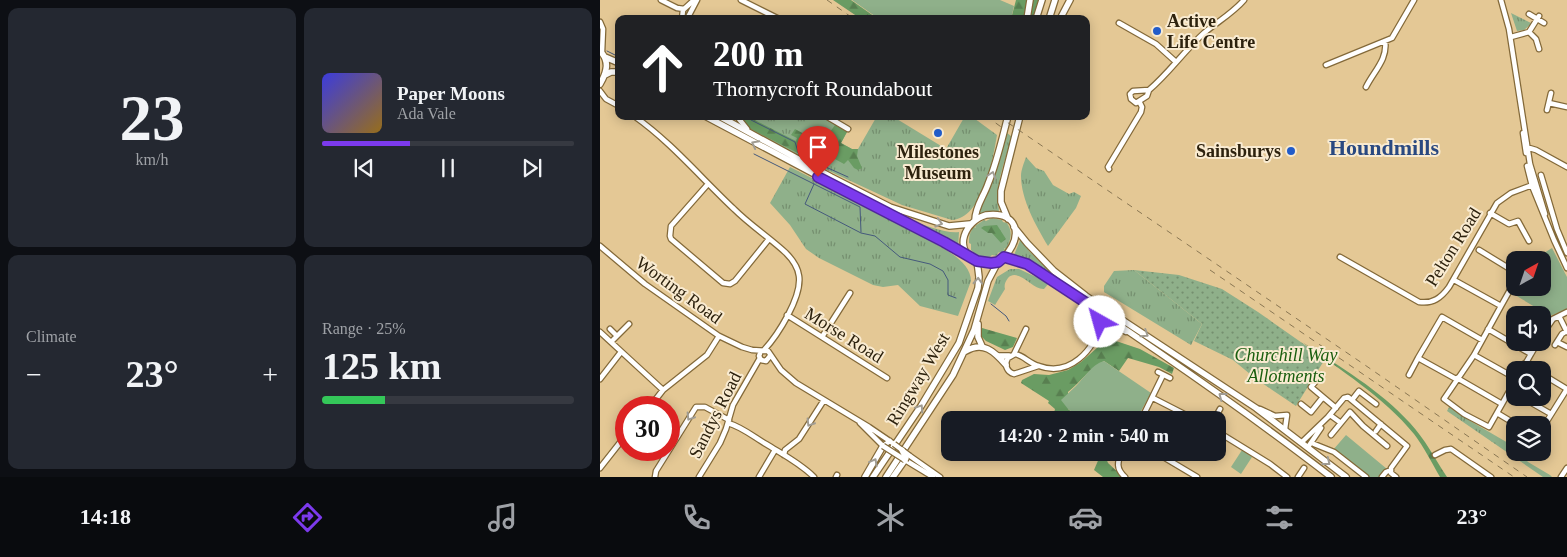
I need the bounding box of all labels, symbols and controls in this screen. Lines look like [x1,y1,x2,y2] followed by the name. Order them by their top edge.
[1167,11,1255,52] place label: Active Life Centre
[1151,25,1163,37] marker: Active Life Centre
[630,35,695,100] icon: ahead
[713,35,803,74] text: 200 m
[713,76,932,101] text: Thornycroft Roundabout
[120,82,185,154] text: 23
[397,83,505,104] text: Paper Moons
[397,105,456,122] text: Ada Vale
[797,126,839,177] pin
[932,127,944,139] marker: Milestones Museum
[804,133,832,161] icon: arrive
[1329,135,1439,160] district label: Houndmills
[752,140,761,150] one-way arrow
[1196,141,1281,161] place label: Sainsburys
[897,142,979,183] place label: Milestones Museum
[1285,145,1297,157] marker: Sainsburys
[136,151,168,168] text: km/h
[350,154,378,182] icon: previous
[434,154,462,182] icon: pause
[518,154,546,182] icon: next
[986,171,996,180] one-way arrow
[1421,204,1485,290] street label: Pelton Road
[934,217,943,227] one-way arrow
[1506,251,1551,296] north arrow
[1506,251,1551,461] map controls
[632,252,726,328] street label: Worting Road
[973,277,983,284] one-way arrow
[1073,295,1125,347] position arrow
[801,303,887,367] street label: Morse Road
[1506,306,1551,351] button: sound
[322,320,406,337] text: Range · 25%
[26,328,77,345] text: Climate
[1140,328,1149,338] one-way arrow
[882,329,954,429] street label: Ringway West
[322,345,441,387] text: 125 km
[1234,345,1338,386] park label: Churchill Way Allotments
[125,353,179,395] text: 23°
[26,359,42,390] text: −
[262,359,278,390] text: +
[1506,361,1551,406] button: search
[685,368,745,462] street label: Sandys Road
[1219,393,1228,401] one-way arrow
[615,396,680,461] speed limit sign: 30
[914,404,923,413] one-way arrow
[686,412,696,421] one-way arrow
[1506,416,1551,461] button: layers
[807,417,816,426] one-way arrow
[998,425,1169,446] text: 14:20 · 2 min · 540 m
[1321,456,1331,465] one-way arrow
[868,458,878,467] one-way arrow
[290,500,325,535] icon: directions
[485,500,520,535] icon: music
[679,500,714,535] icon: phone
[873,500,908,535] icon: climate
[1068,500,1103,535] icon: car
[1262,500,1297,535] icon: filters
[80,504,131,529] text: 14:18
[1456,504,1487,529] text: 23°

